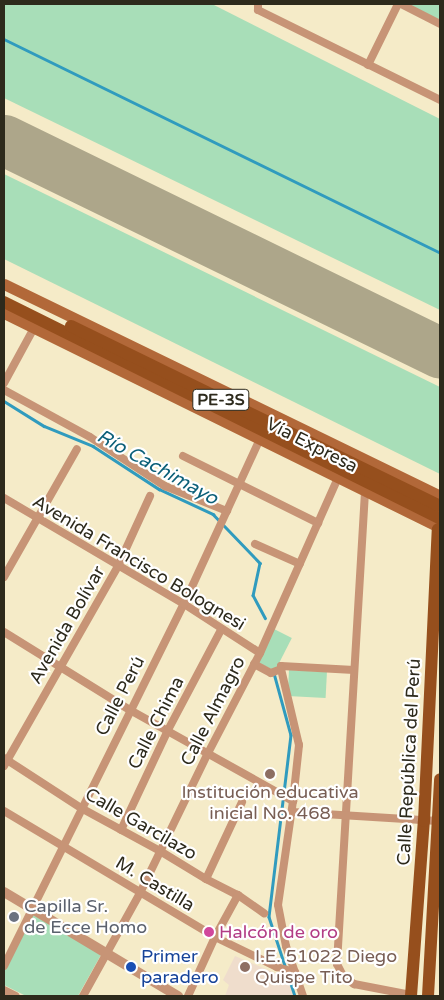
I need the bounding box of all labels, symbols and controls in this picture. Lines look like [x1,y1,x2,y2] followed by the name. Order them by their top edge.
[192,386,250,414] road number: PE-3S
[263,413,361,477] street label: Vía Expresa
[93,425,221,511] water label: Río Cachimayo
[29,491,249,635] street label: Avenida Francisco Bolognesi
[24,562,110,688] street label: Avenida Bolívar
[91,653,149,739] street label: Calle Perú
[176,653,250,769] street label: Calle Almagro
[393,658,425,866] street label: Calle República del Perú
[123,673,189,773] street label: Calle Chima
[264,768,276,780] marker: Institución educativa inicial No. 468
[181,782,359,824] place label: Institución educativa inicial No. 468
[81,783,201,865] street label: Calle Garcilazo
[112,852,198,916] street label: M. Castilla
[24,896,147,939] place label: Capilla Sr. de Ecce Homo
[8,911,20,923] marker: Capilla Sr. de Ecce Homo
[219,921,338,943] place label: Halcón de oro
[203,926,215,938] marker: Halcón de oro
[141,946,219,989] place label: Primer paradero
[255,946,397,989] place label: I.E. 51022 Diego Quispe Tito
[125,961,137,973] marker: Primer paradero
[239,961,251,973] marker: I.E. 51022 Diego Quispe Tito

